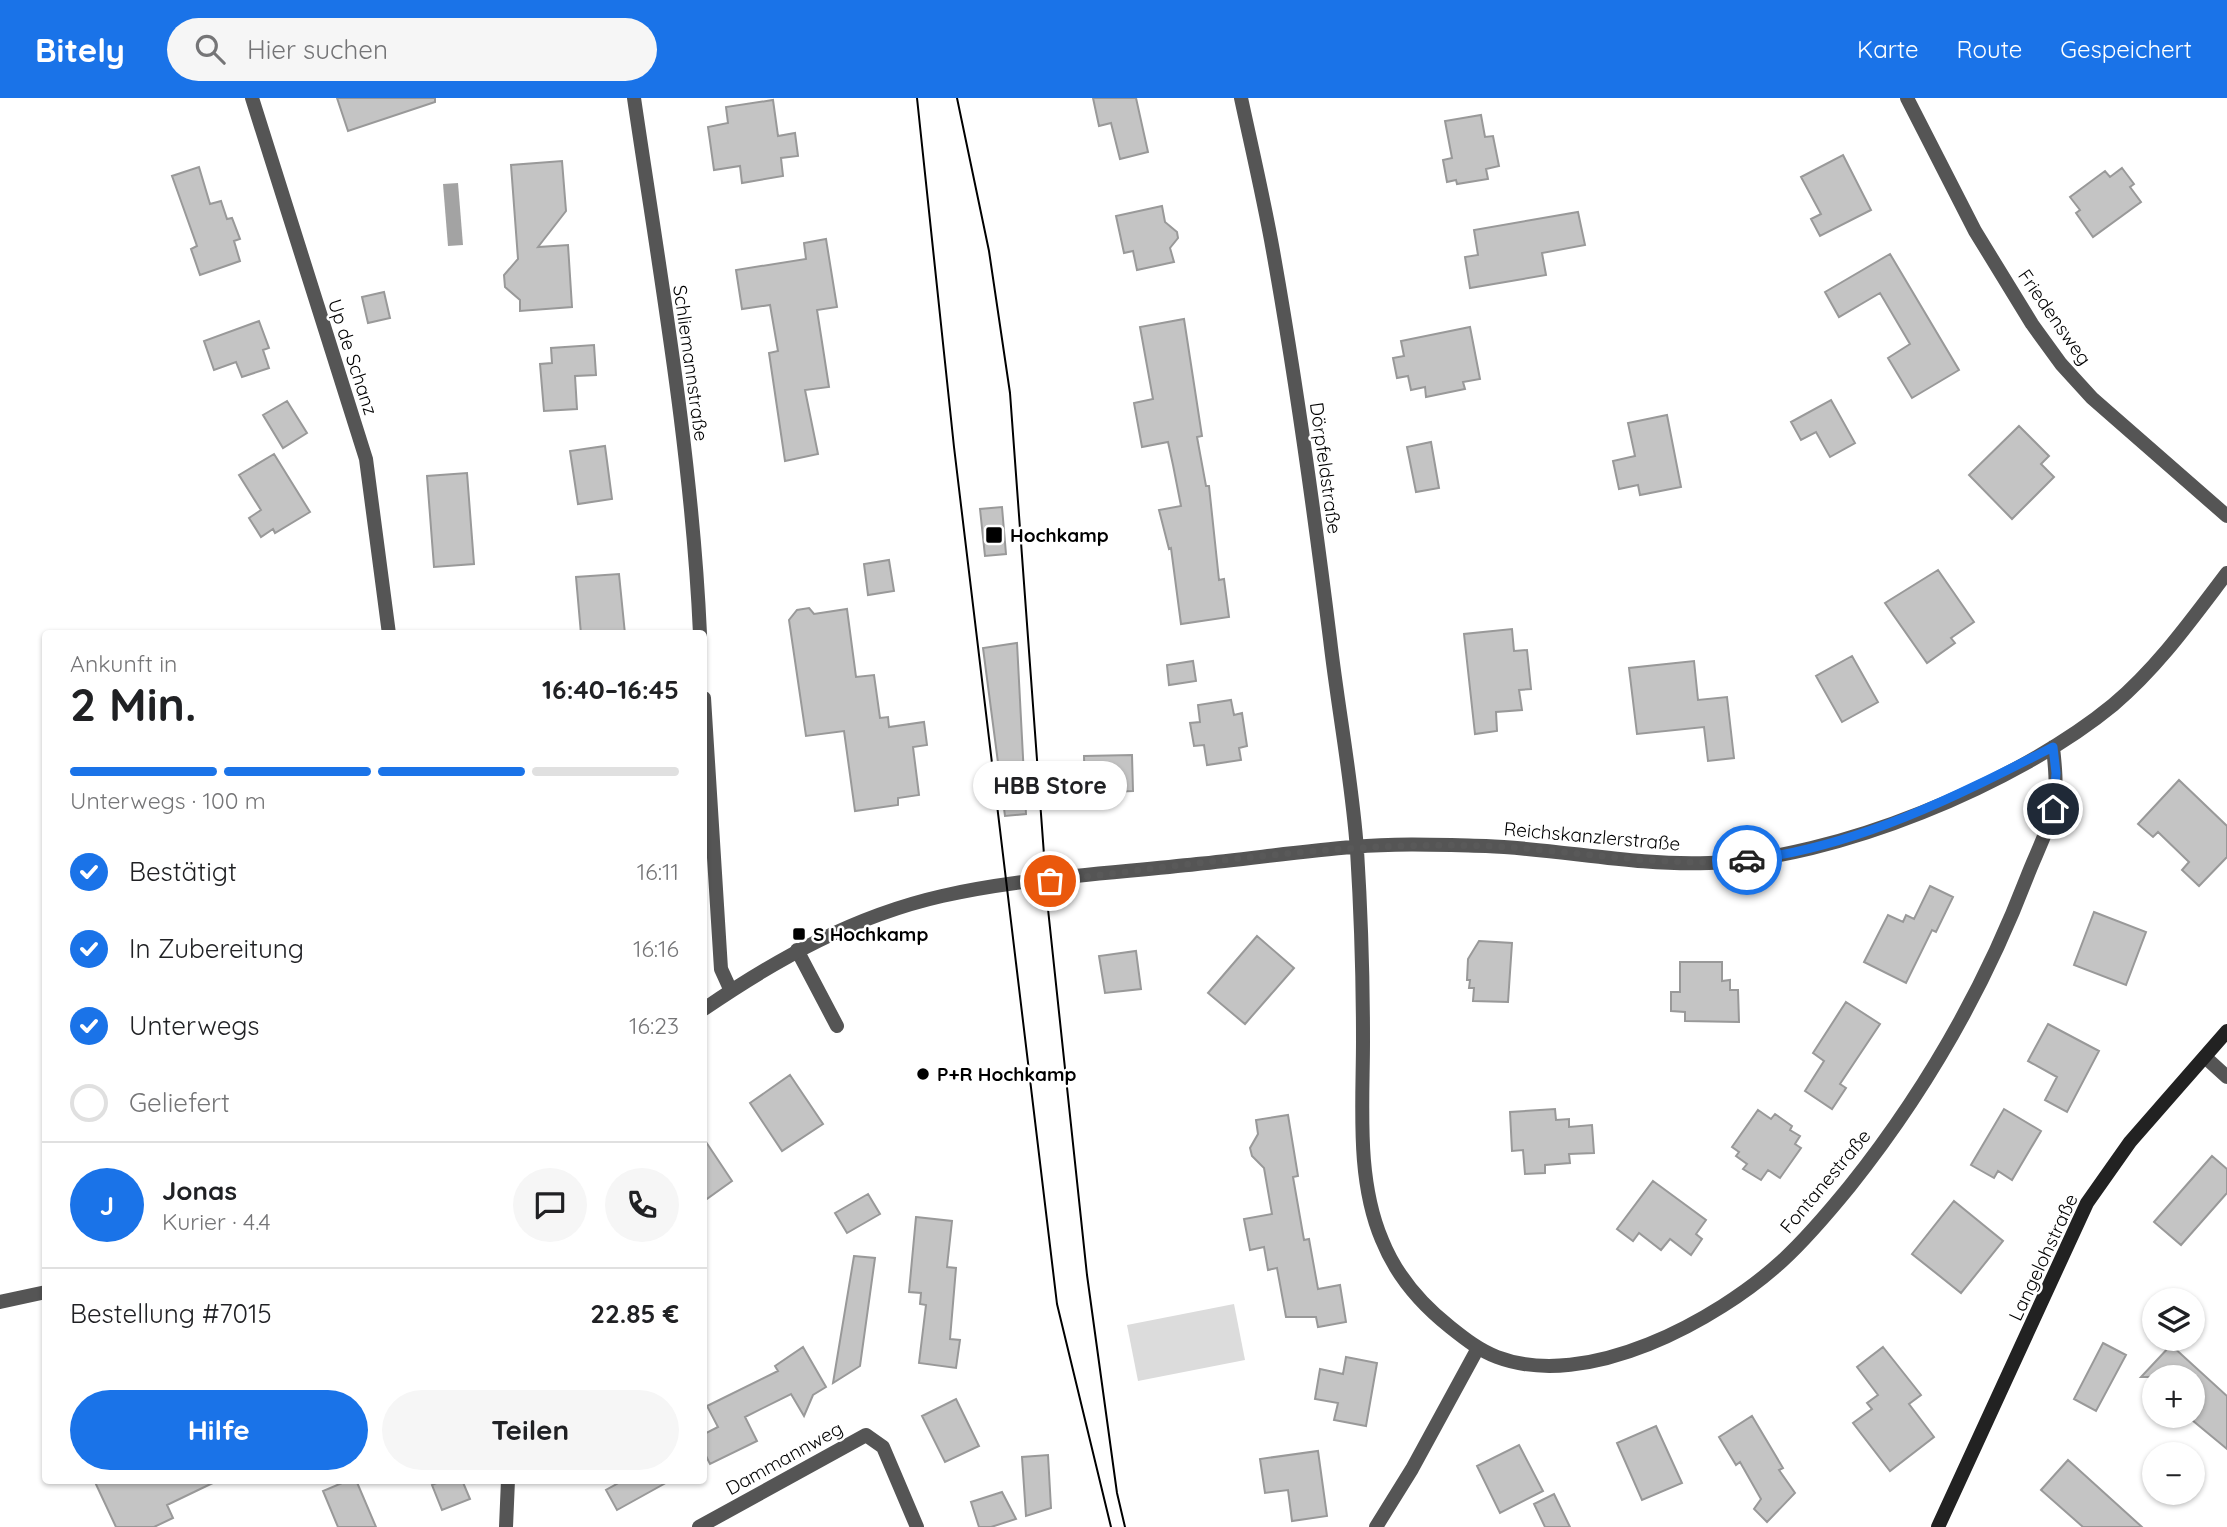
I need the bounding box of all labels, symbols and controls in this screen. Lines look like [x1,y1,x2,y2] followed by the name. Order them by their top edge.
[167,18,657,81] search box
[35,29,125,70] text: Bitely
[191,30,229,68] icon: search
[247,33,388,66] text: Hier suchen
[1857,34,1919,64] text: Karte
[1957,34,2022,64] text: Route
[2060,34,2192,64] text: Gespeichert
[2013,264,2097,370] street label: Friedensweg
[668,283,714,443] street label: Schliemannstraße
[323,296,383,418] street label: Up de Schanz
[1305,401,1347,535] street label: Dörpfeldstraße
[1010,523,1109,547] place label: Hochkamp
[984,525,1004,545] marker: Hochkamp
[70,649,177,678] text: Ankunft in
[542,673,679,706] text: 16:40–16:45
[70,675,196,733] text: 2 Min.
[973,762,1127,811] callout: HBB Store
[993,771,1107,800] text: HBB Store
[2023,779,2083,839] pin
[70,786,266,815] text: Unterwegs · 100 m
[2034,790,2072,828] icon: home
[1503,816,1681,856] street label: Reichskanzlerstraße
[1712,825,1782,895] courier
[1728,841,1766,879] icon: car
[1020,851,1080,911] pin
[70,853,108,891] icon: check
[129,855,237,888] text: Bestätigt
[637,857,679,886] text: 16:11
[1031,862,1069,900] icon: bag
[813,922,928,946] place label: S Hochkamp
[791,926,807,942] marker: S Hochkamp
[70,930,108,968] icon: check
[129,932,304,965] text: In Zubereitung
[633,934,679,963] text: 16:16
[70,1007,108,1045] icon: check
[129,1009,260,1042] text: Unterwegs
[629,1011,679,1040] text: 16:23
[937,1062,1077,1086] place label: P+R Hochkamp
[915,1066,931,1082] marker: P+R Hochkamp
[129,1086,230,1119] text: Geliefert
[1774,1124,1876,1238] street label: Fontanestraße
[513,1168,587,1242] button: chat
[605,1168,679,1242] button: phone
[162,1174,237,1207] text: Jonas
[100,1189,114,1222] text: J
[2003,1190,2083,1324] street label: Langelohstraße
[162,1207,271,1236] text: Kurier · 4.4
[2142,1288,2205,1505] map controls
[2142,1288,2205,1351] button: layers
[70,1297,272,1330] text: Bestellung #7015
[590,1297,679,1330] text: 22.85 €
[2142,1365,2205,1428] button: +
[70,1390,368,1470] button: Hilfe
[382,1390,679,1470] button: Teilen
[721,1416,847,1500] street label: Dammannweg
[2142,1442,2205,1505] button: −

